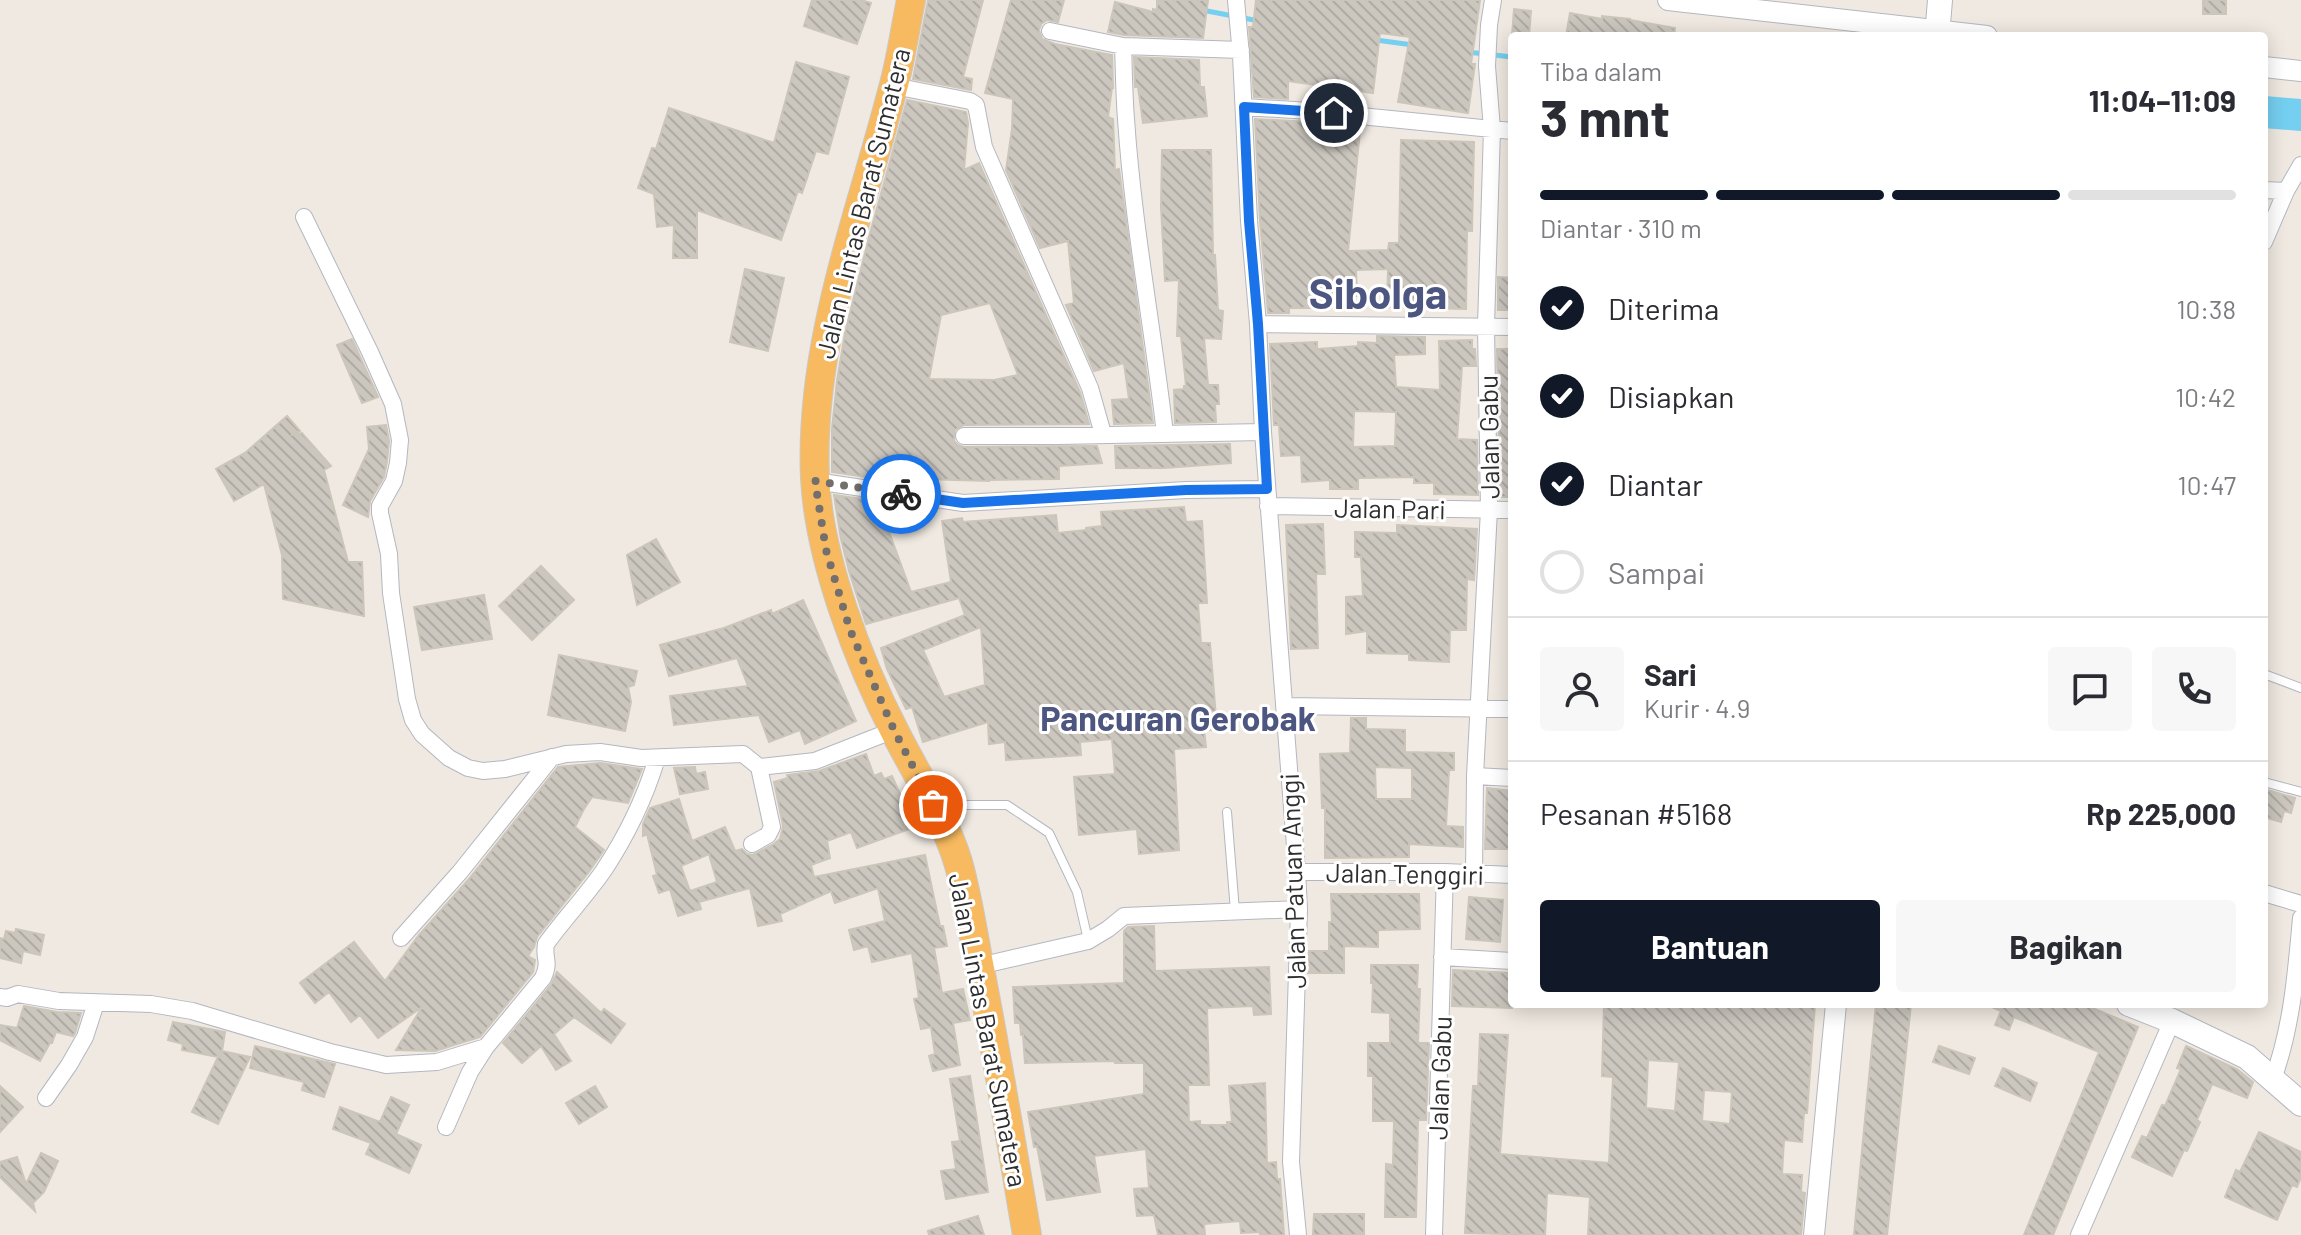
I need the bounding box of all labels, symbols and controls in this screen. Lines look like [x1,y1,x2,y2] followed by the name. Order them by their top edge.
[808,45,916,361] street label: Jalan Lintas Barat Sumatera
[1540,55,1662,86] text: Tiba dalam
[1300,79,1368,147] pin
[2089,82,2236,118] text: 11:04–11:09
[1540,85,1670,147] text: 3 mnt
[1312,91,1356,135] icon: home
[1540,212,1702,243] text: Diantar · 310 m
[1309,267,1447,318] district label: Sibolga
[1540,286,1584,330] icon: check
[1608,290,1719,326] text: Diterima
[2176,293,2236,324] text: 10:38
[1540,374,1584,418] icon: check
[1471,375,1505,499] street label: Jalan Gabu
[1608,378,1734,414] text: Disiapkan
[2175,381,2236,412] text: 10:42
[861,454,941,534] courier
[1540,462,1584,506] icon: check
[1608,466,1703,502] text: Diantar
[2178,469,2236,500] text: 10:47
[879,472,923,516] icon: bike
[1334,492,1446,524] street label: Jalan Pari
[1608,554,1705,590] text: Sampai
[1540,647,1624,731] button: person
[2048,647,2132,731] button: chat
[2152,647,2236,731] button: phone
[1644,656,1697,692] text: Sari
[1644,692,1750,723] text: Kurir · 4.9
[1040,697,1316,738] district label: Pancuran Gerobak
[899,771,967,839] pin
[1273,773,1311,989] street label: Jalan Patuan Anggi
[911,783,955,827] icon: bag
[1540,795,1732,831] text: Pesanan #5168
[2086,795,2236,831] text: Rp 225,000
[1326,856,1484,890] street label: Jalan Tenggiri
[943,871,1035,1189] street label: Jalan Lintas Barat Sumatera
[1540,900,1880,992] button: Bantuan
[1896,900,2236,992] button: Bagikan
[1421,1016,1457,1140] street label: Jalan Gabu

